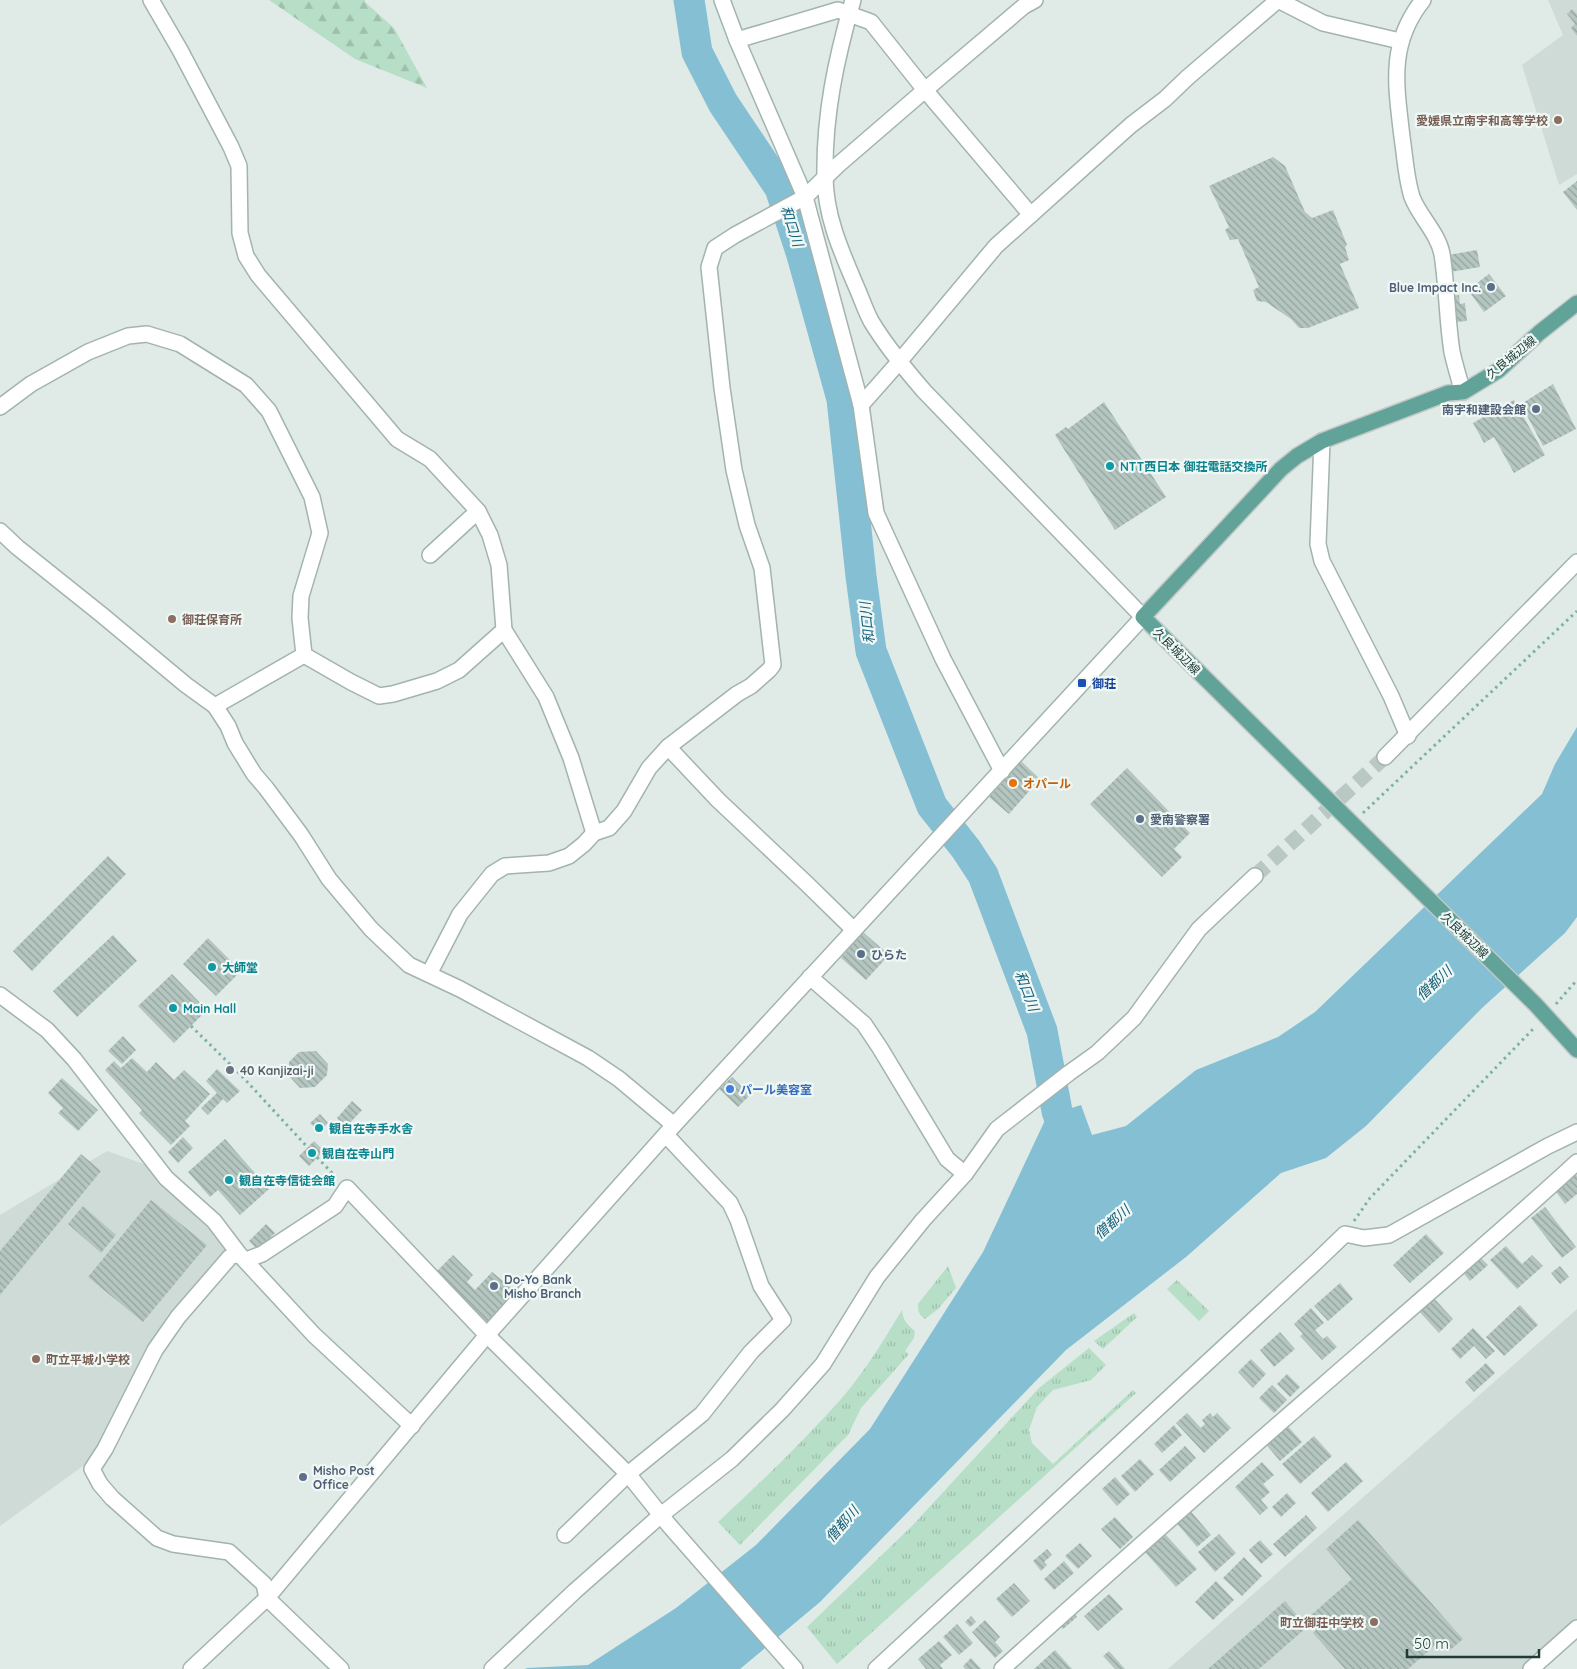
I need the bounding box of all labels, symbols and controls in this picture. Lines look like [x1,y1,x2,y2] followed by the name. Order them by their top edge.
[1416,113,1548,128] place label: 愛媛県立南宇和高等学校
[1552,114,1564,126] marker: 愛媛県立南宇和高等学校
[777,203,808,251] water label: 和口川
[1389,280,1481,295] place label: Blue Impact Inc.
[1485,281,1497,293] marker: Blue Impact Inc.
[1483,332,1539,382] street label: 久良城辺線
[1442,402,1526,417] place label: 南宇和建設会館
[1530,403,1542,415] marker: 南宇和建設会館
[1120,459,1268,474] place label: NTT西日本 御荘電話交換所
[1104,460,1116,472] marker: NTT西日本 御荘電話交換所
[856,599,878,645] water label: 和口川
[182,612,242,627] place label: 御荘保育所
[166,613,178,625] marker: 御荘保育所
[1150,624,1204,678] street label: 久良城辺線
[1092,676,1116,691] place label: 御荘
[1076,677,1088,689] marker: 御荘
[1023,776,1071,791] place label: オパール
[1007,777,1019,789] marker: オパール
[1150,812,1210,827] place label: 愛南警察署
[1134,813,1146,825] marker: 愛南警察署
[1438,909,1492,961] street label: 久良城辺線
[871,947,907,962] place label: ひらた
[855,948,867,960] marker: ひらた
[222,960,258,975] place label: 大師堂
[206,961,218,973] marker: 大師堂
[1413,961,1457,1004] water label: 僧都川
[1011,968,1044,1016] water label: 和口川
[183,1001,236,1016] place label: Main Hall
[167,1002,179,1014] marker: Main Hall
[240,1063,314,1078] place label: 40 Kanjizai-ji
[224,1064,236,1076] marker: 40 Kanjizai-ji
[740,1082,812,1097] place label: パール美容室
[724,1083,736,1095] marker: パール美容室
[329,1121,413,1136] place label: 観自在寺手水舎
[313,1122,325,1134] marker: 観自在寺手水舎
[322,1146,394,1161] place label: 観自在寺山門
[306,1147,318,1159] marker: 観自在寺山門
[239,1173,335,1188] place label: 観自在寺信徒会館
[223,1174,235,1186] marker: 観自在寺信徒会館
[1090,1200,1135,1243] water label: 僧都川
[504,1272,581,1301] place label: Do-Yo Bank Misho Branch
[488,1280,500,1292] marker: Do-Yo Bank Misho Branch
[46,1352,130,1367] place label: 町立平城小学校
[30,1353,42,1365] marker: 町立平城小学校
[313,1463,375,1492] place label: Misho Post Office
[297,1471,309,1483] marker: Misho Post Office
[821,1501,864,1546] water label: 僧都川
[1280,1615,1364,1630] place label: 町立御荘中学校
[1368,1616,1380,1628] marker: 町立御荘中学校
[1407,1626,1540,1658] scale bar
[1414,1634,1449,1653] text: 50 m

